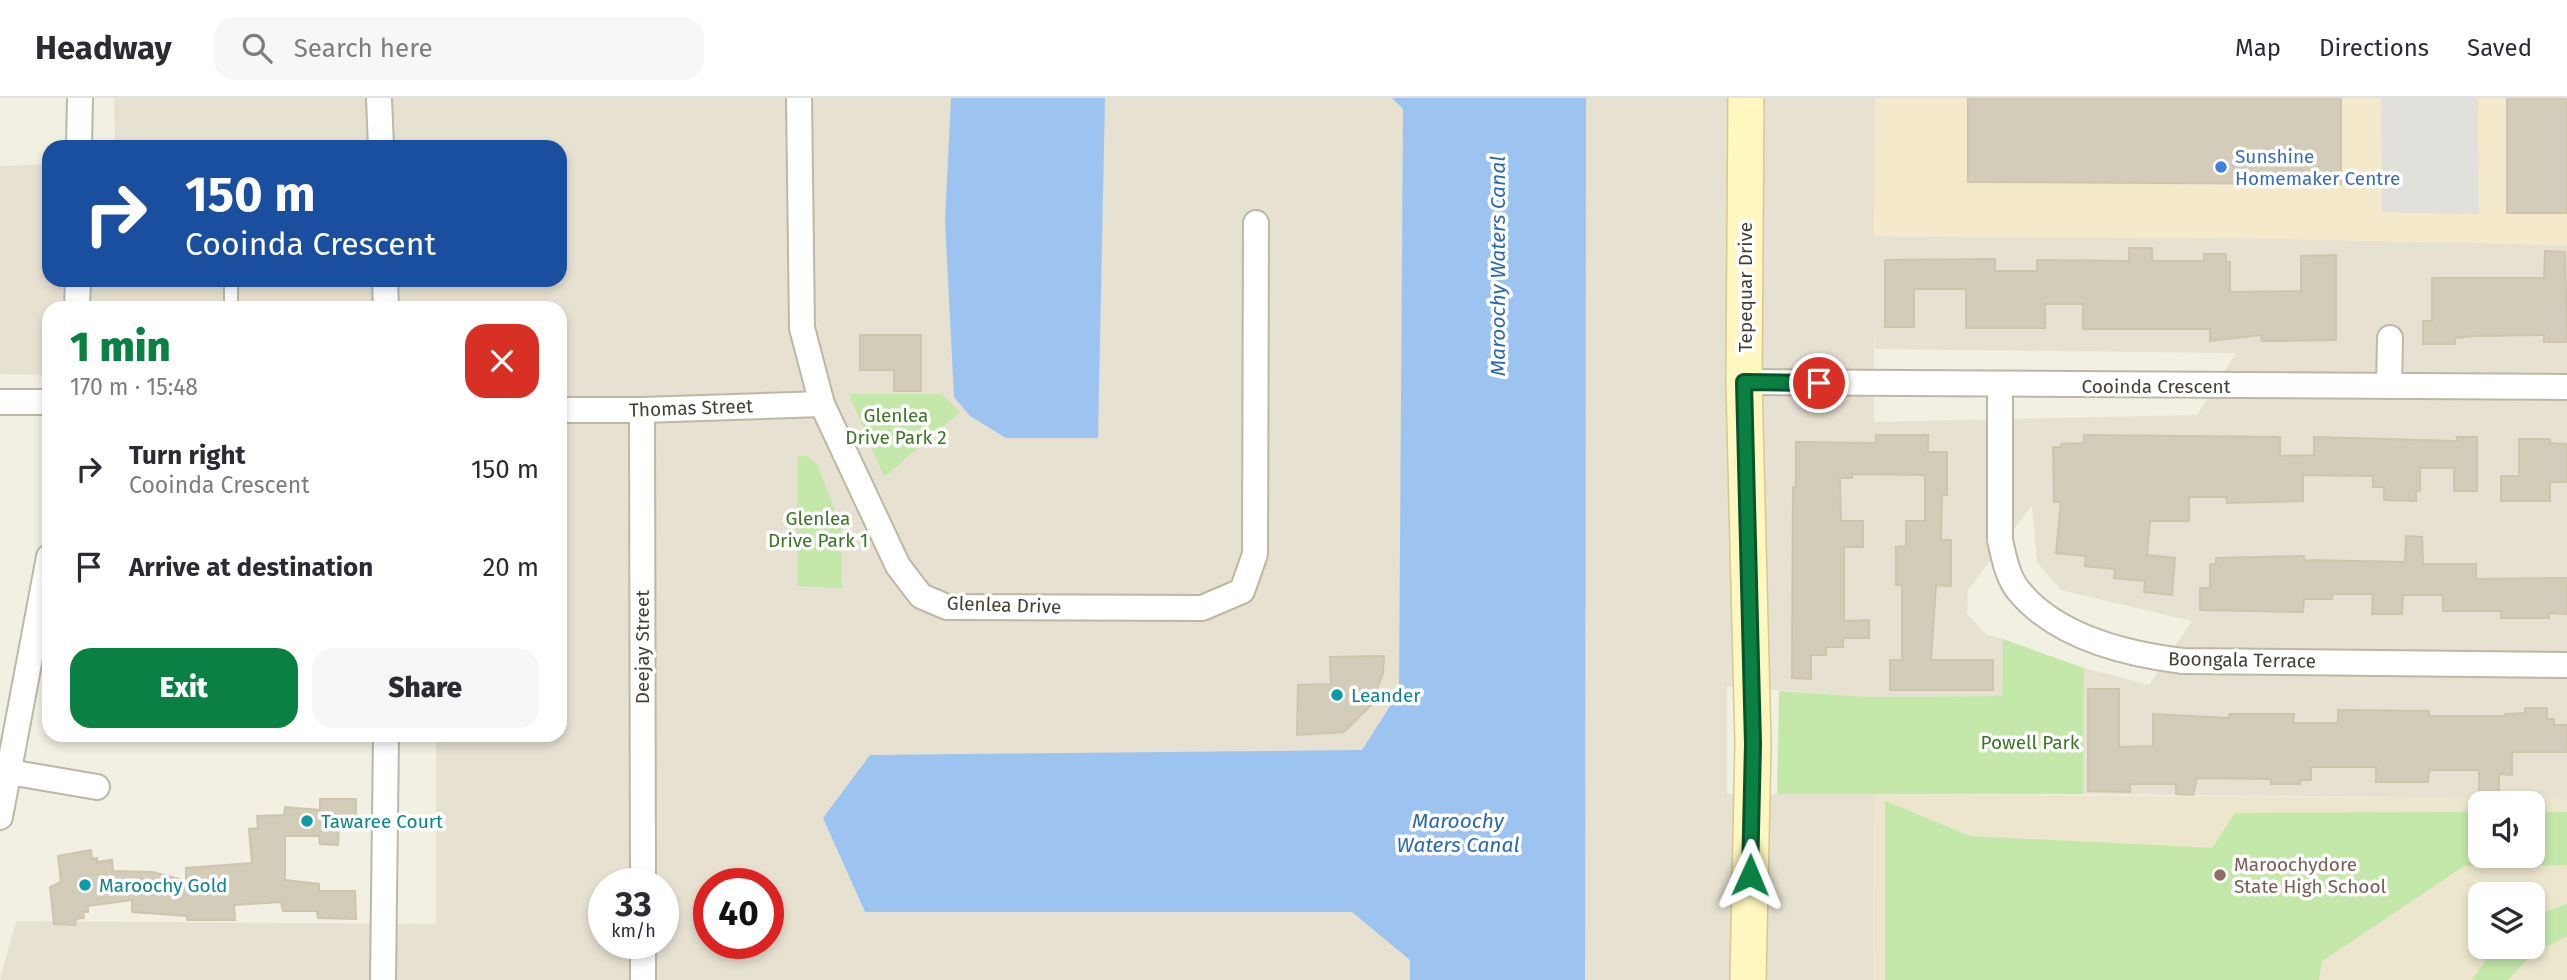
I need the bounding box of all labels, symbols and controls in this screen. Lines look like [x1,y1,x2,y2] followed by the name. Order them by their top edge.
[214,17,704,80] search box
[35,28,172,68] text: Headway
[238,29,276,67] icon: search
[294,33,433,64] text: Search here
[2235,34,2281,62] text: Map
[2319,34,2429,62] text: Directions
[2467,34,2532,62] text: Saved
[2235,145,2400,190] place label: Sunshine Homemaker Centre
[1485,156,1511,376] water label: Maroochy Waters Canal
[2213,159,2229,175] marker: Sunshine Homemaker Centre
[185,165,316,224] text: 150 m
[70,168,161,259] icon: right
[1734,222,1757,352] street label: Tepequar Drive
[185,225,436,263] text: Cooinda Crescent
[70,322,171,372] text: 1 min
[465,324,539,398] button: close
[1789,353,1849,413] pin
[1800,364,1838,402] icon: arrive
[70,373,198,401] text: 170 m · 15:48
[2081,375,2231,398] street label: Cooinda Crescent
[629,394,753,422] street label: Thomas Street
[845,404,947,449] park label: Glenlea Drive Park 2
[129,440,246,471] text: Turn right
[70,450,108,488] icon: right
[471,454,539,485] text: 150 m
[129,471,309,499] text: Cooinda Crescent
[768,507,868,552] park label: Glenlea Drive Park 1
[70,548,108,586] icon: arrive
[129,552,373,583] text: Arrive at destination
[482,552,539,583] text: 20 m
[631,590,654,704] street label: Deejay Street
[946,592,1062,618] street label: Glenlea Drive
[2168,647,2316,673] street label: Boongala Terrace
[70,648,298,728] button: Exit
[312,648,539,728] button: Share
[1351,684,1421,707] place label: Leander
[1329,687,1345,703] marker: Leander
[1980,731,2080,754] park label: Powell Park
[2468,791,2545,959] map controls
[2468,791,2545,868] button: sound
[1396,808,1520,858] water label: Maroochy Waters Canal
[321,810,443,833] place label: Tawaree Court
[299,813,315,829] marker: Tawaree Court
[1713,838,1787,912] position arrow
[2234,853,2386,898] place label: Maroochydore State High School
[2212,867,2228,883] marker: Maroochydore State High School
[693,868,784,959] speed limit sign: 40
[99,874,227,897] place label: Maroochy Gold
[77,877,93,893] marker: Maroochy Gold
[2468,882,2545,959] button: layers
[615,883,652,925] text: 33
[611,920,656,942] text: km/h

